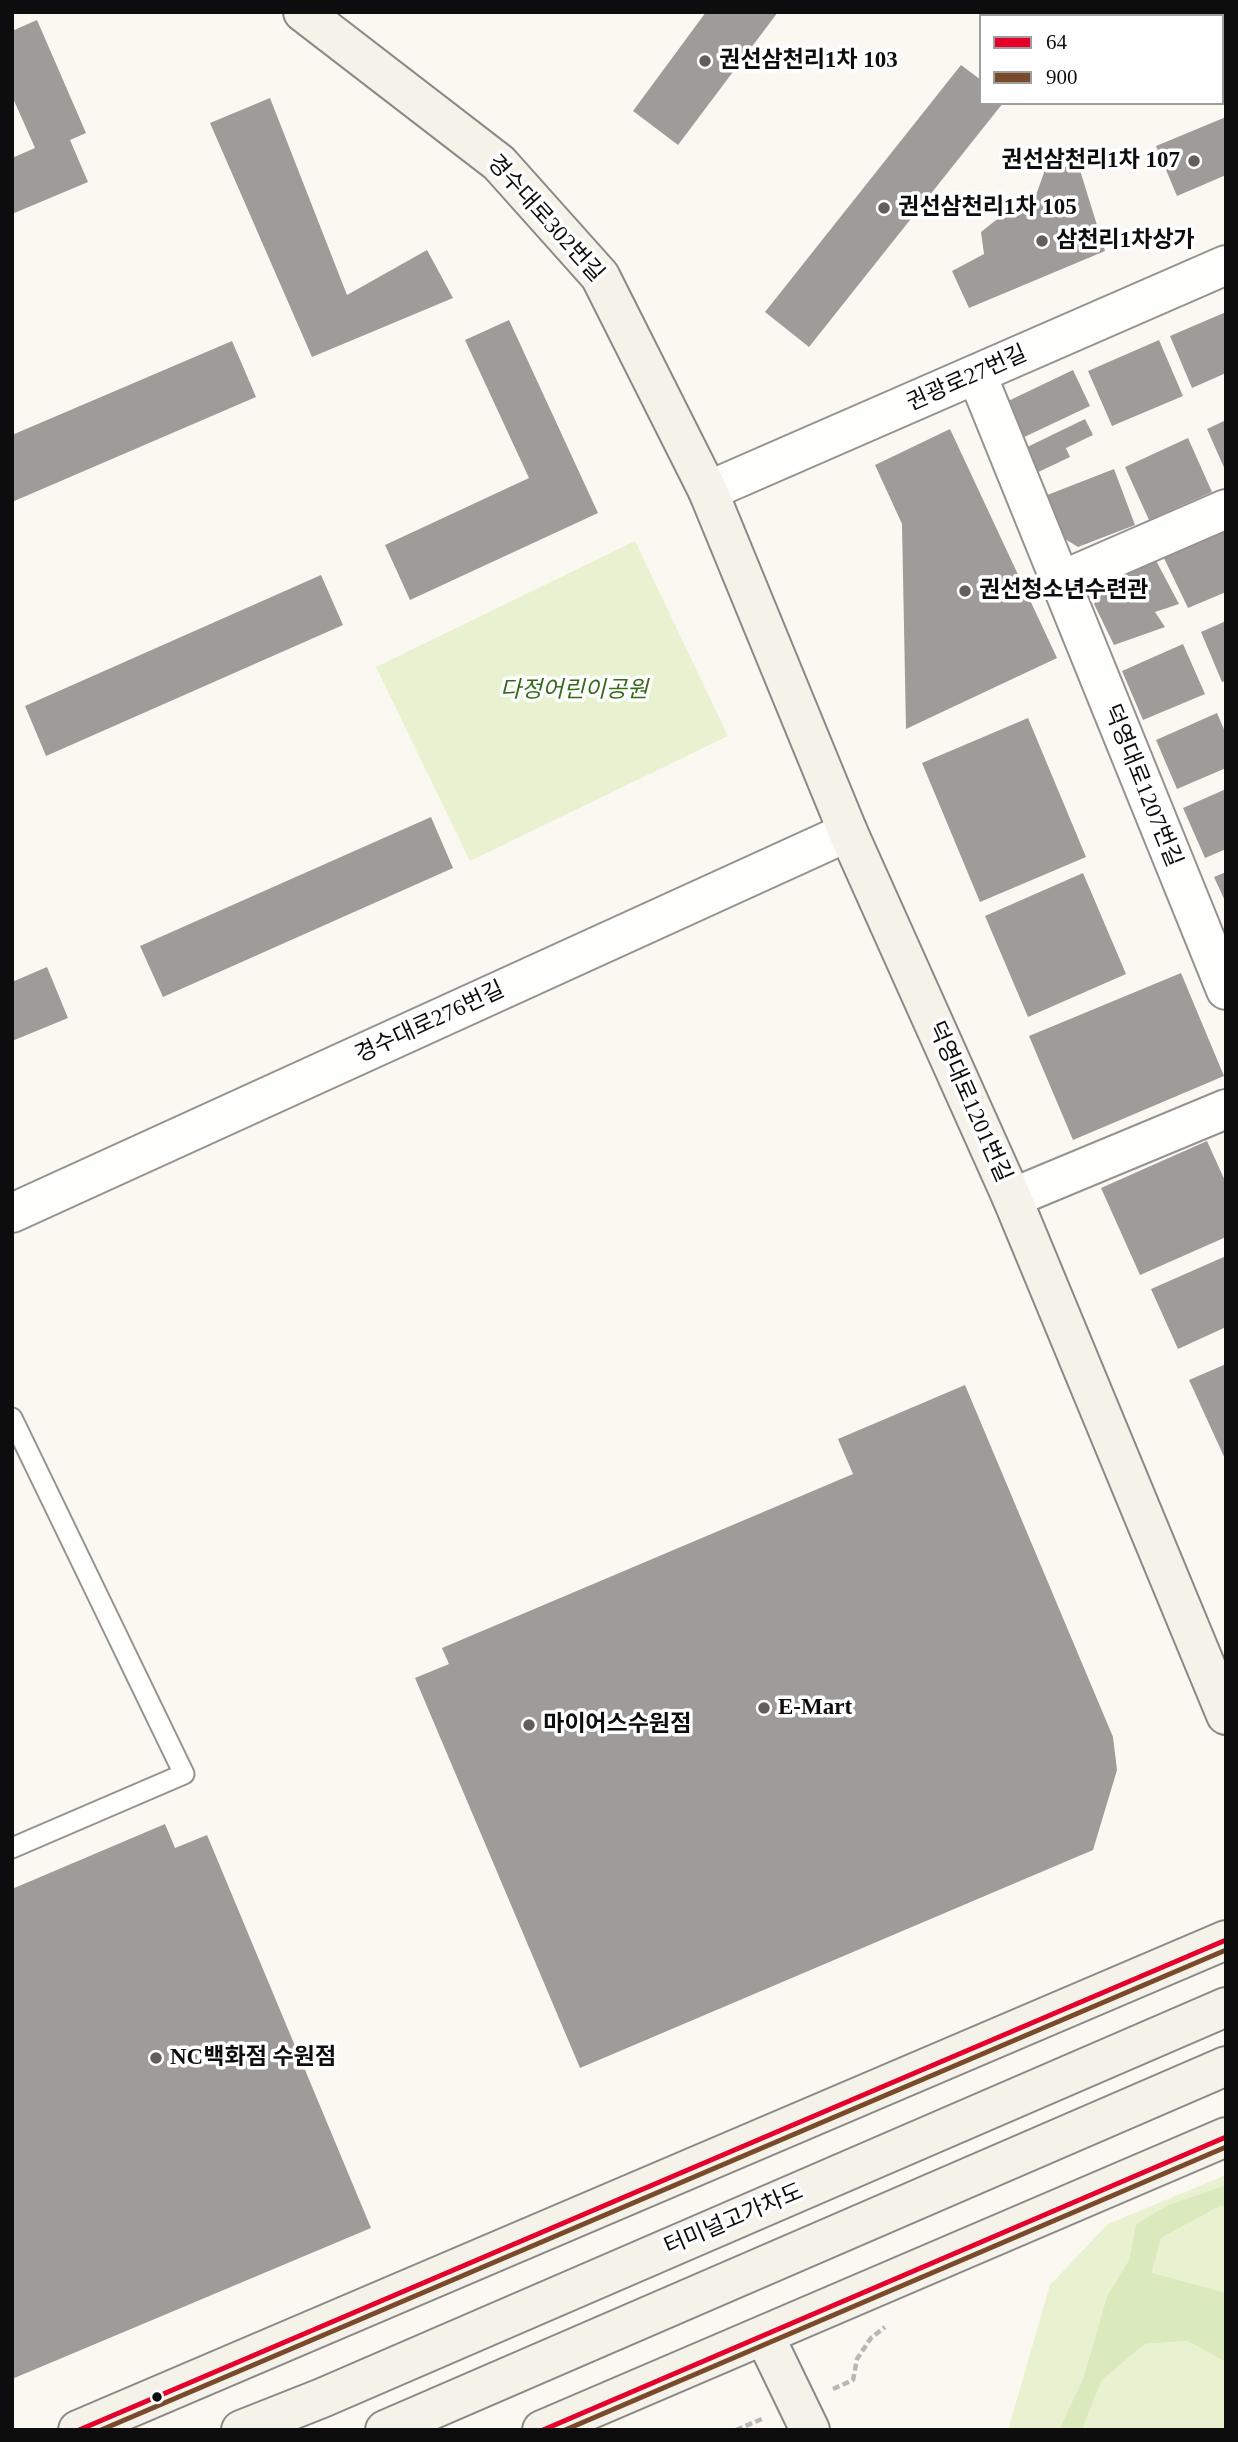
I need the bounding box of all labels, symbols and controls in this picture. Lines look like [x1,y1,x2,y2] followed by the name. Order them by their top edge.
[979,14,1224,105] legend
[1046,30,1067,54] text: 64
[719,47,898,75] place label: 권선삼천리1차 103
[697,53,713,69] marker: 권선삼천리1차 103
[1046,65,1078,89] text: 900
[1001,147,1180,175] place label: 권선삼천리1차 107
[481,150,609,288] street label: 경수대로302번길
[1186,153,1202,169] marker: 권선삼천리1차 107
[898,194,1077,222] place label: 권선삼천리1차 105
[876,200,892,216] marker: 권선삼천리1차 105
[1056,227,1194,255] place label: 삼천리1차상가
[1034,233,1050,249] marker: 삼천리1차상가
[903,340,1031,418] street label: 권광로27번길
[979,577,1148,605] place label: 권선청소년수련관
[957,583,973,599] marker: 권선청소년수련관
[500,677,648,705] park label: 다정어린이공원
[1097,701,1187,871] street label: 덕영대로1207번길
[351,976,509,1070] street label: 경수대로276번길
[921,1017,1017,1187] street label: 덕영대로1201번길
[778,1694,852,1722] place label: E-Mart
[756,1700,772,1716] marker: E-Mart
[543,1711,691,1739] place label: 마이어스수원점
[521,1717,537,1733] marker: 마이어스수원점
[170,2044,336,2072] place label: NC백화점 수원점
[148,2050,164,2066] marker: NC백화점 수원점
[660,2178,808,2262] street label: 터미널고가차도
[150,2390,164,2404] unlabelled marker

